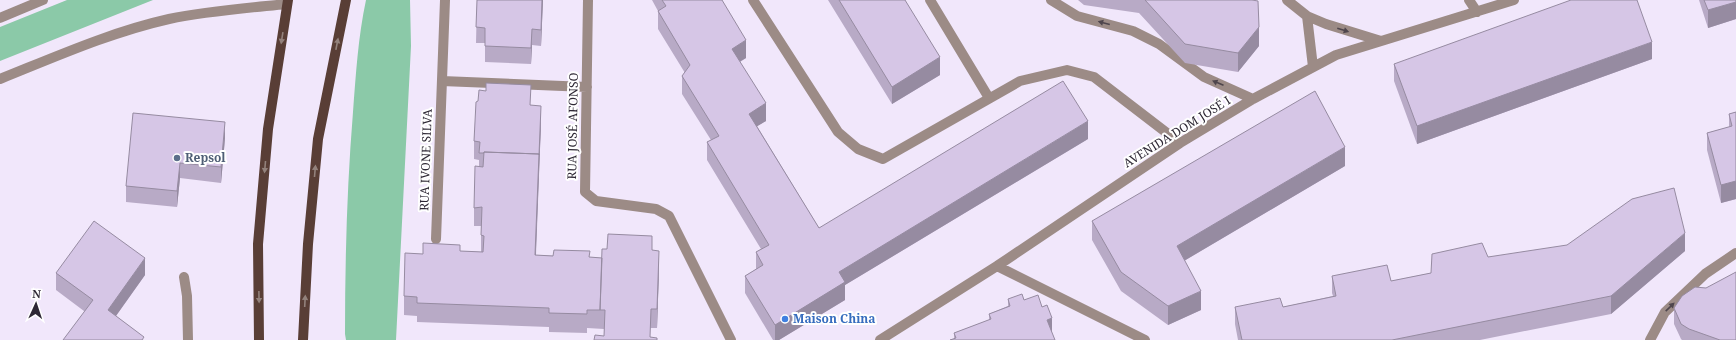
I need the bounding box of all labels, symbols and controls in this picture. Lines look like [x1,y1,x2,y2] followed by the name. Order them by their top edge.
[1098,20,1110,26] one-way arrow
[1337,27,1349,33] one-way arrow
[279,32,285,45] one-way arrow
[334,37,340,50] one-way arrow
[563,72,582,180] street label: RUA JOSÉ AFONSO
[1212,80,1223,86] one-way arrow
[1120,92,1234,171] street label: AVENIDA DOM JOSÉ I
[415,108,436,211] street label: RUA IVONE SILVA
[185,149,226,166] place label: Repsol
[172,153,182,163] marker: Repsol
[261,161,268,173] one-way arrow
[311,165,318,177] one-way arrow
[16,284,56,324] north arrow
[32,286,42,301] text: N
[256,291,262,304] one-way arrow
[301,295,308,307] one-way arrow
[1665,302,1675,312] one-way arrow
[793,310,876,327] place label: Maison China
[780,314,790,324] marker: Maison China

